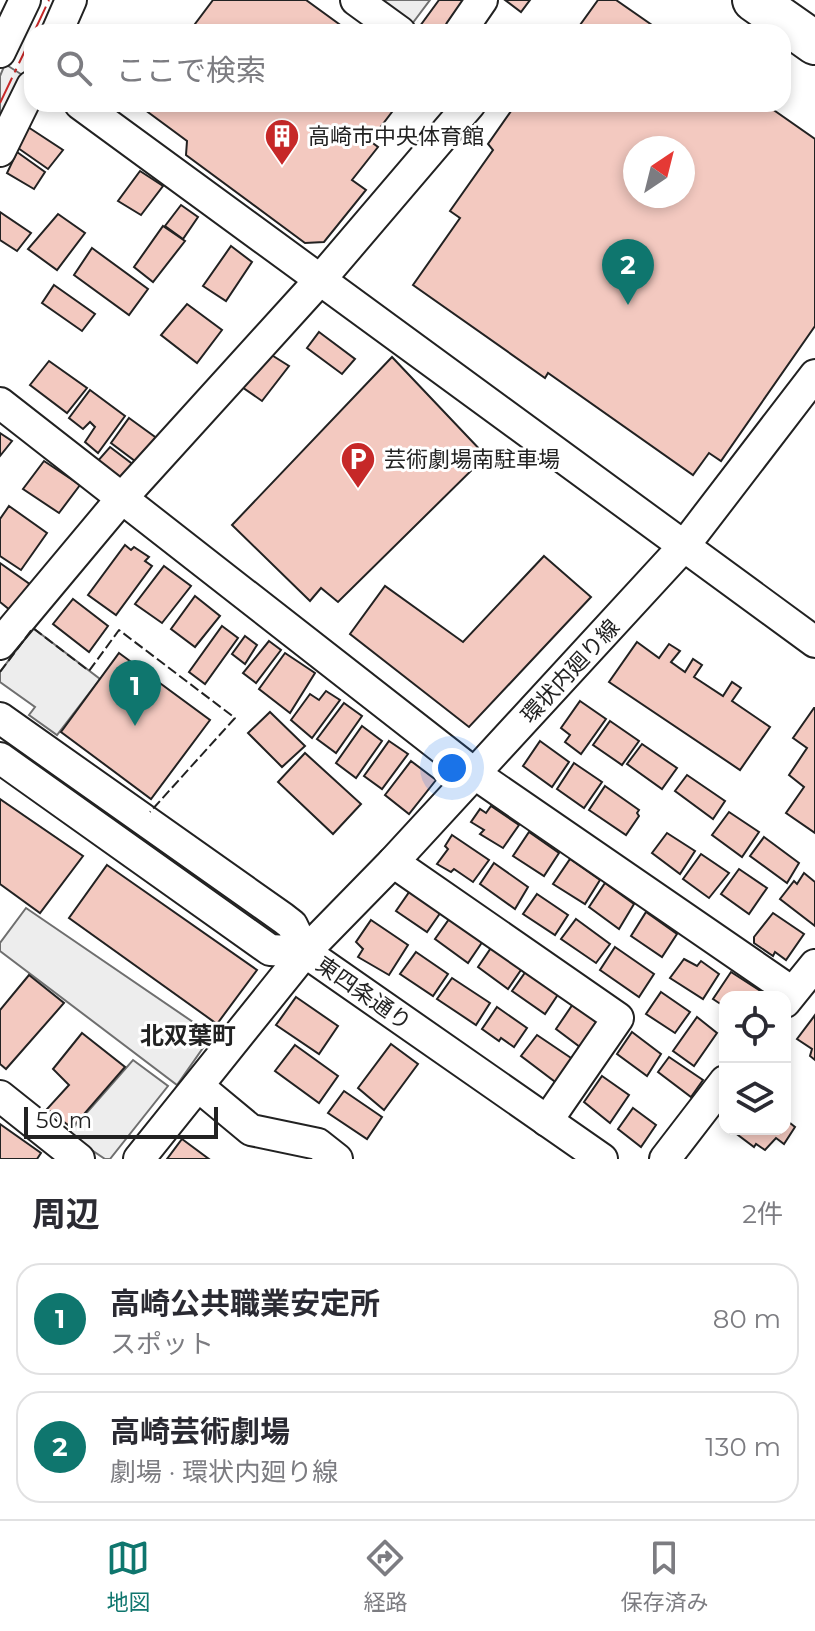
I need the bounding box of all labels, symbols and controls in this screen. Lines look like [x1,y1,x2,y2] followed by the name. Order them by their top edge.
[24,24,791,112] search box
[52,46,96,90] icon: search
[116,52,266,89] text: ここで検索
[263,117,301,167] building icon: 高崎市中央体育館
[308,123,484,150] place label: 高崎市中央体育館
[623,136,695,208] north arrow
[602,239,654,305] pin: 2
[339,440,377,490] parking icon: 芸術劇場南駐車場
[384,446,560,473] place label: 芸術劇場南駐車場
[515,614,625,729] street label: 環状内廻り線
[109,660,161,726] pin: 1
[432,748,472,788] your location
[311,951,417,1036] street label: 東四条通り
[719,991,791,1135] map controls
[719,991,791,1063] button: locate
[140,1021,236,1050] district label: 北双葉町
[719,1063,791,1135] button: layers
[24,1103,218,1139] scale bar
[36,1107,92,1134] text: 50 m
[32,1193,100,1235] text: 周辺
[742,1198,783,1230] text: 2件
[110,1285,380,1322] text: 高崎公共職業安定所
[55,1303,65,1335] text: 1
[713,1303,781,1335] text: 80 m
[110,1328,214,1360] text: スポット
[110,1413,290,1450] text: 高崎芸術劇場
[52,1431,68,1463] text: 2
[705,1431,781,1463] text: 130 m
[110,1456,338,1488] text: 劇場 · 環状内廻り線
[106,1536,151,1616] tab: 地図
[363,1536,408,1616] tab: 経路
[620,1536,709,1616] tab: 保存済み

